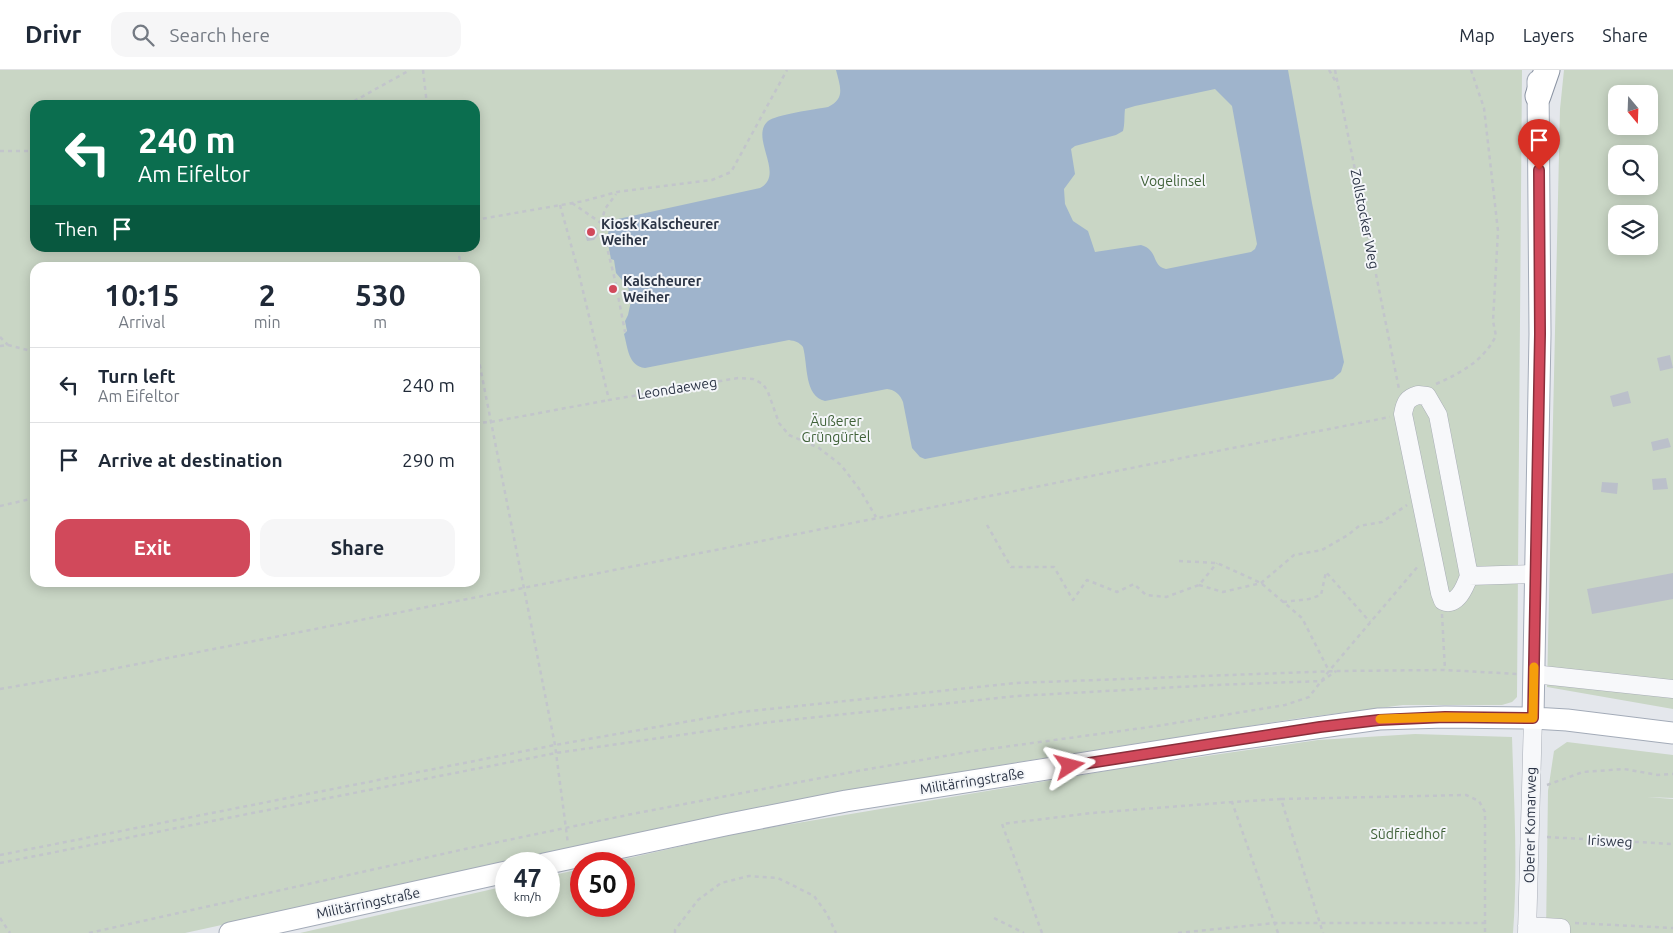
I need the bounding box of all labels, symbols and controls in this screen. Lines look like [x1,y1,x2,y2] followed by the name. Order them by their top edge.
[111,12,461,57] search box
[25,21,81,48] text: Drivr
[129,21,157,49] icon: search
[169,24,270,46] text: Search here
[1459,25,1495,45] text: Map
[1523,25,1574,45] text: Layers
[1602,25,1648,45] text: Share
[1608,85,1658,135] north arrow
[1608,85,1658,255] map controls
[1518,119,1560,170] pin
[55,120,120,185] icon: left
[138,120,236,160] text: 240 m
[1525,126,1553,154] icon: arrive
[1608,145,1658,195] button: search
[138,161,250,186] text: Am Eifeltor
[1347,168,1383,270] street label: Zollstocker Weg
[1141,173,1206,189] park label: Vogelinsel
[1608,205,1658,255] button: layers
[108,215,136,243] icon: arrive
[601,216,719,248] place label: Kiosk Kalscheurer Weiher
[55,218,98,240] text: Then
[585,226,597,238] marker: Kiosk Kalscheurer Weiher
[623,273,702,305] place label: Kalscheurer Weiher
[104,278,179,312] text: 10:15
[259,278,276,312] text: 2
[355,278,406,312] text: 530
[607,283,619,295] marker: Kalscheurer Weiher
[119,313,165,331] text: Arrival
[254,313,281,331] text: min
[373,313,387,331] text: m
[98,365,176,387] text: Turn left
[55,371,83,399] icon: left
[402,374,455,396] text: 240 m
[636,374,718,402] street label: Leondaeweg
[98,387,180,405] text: Am Eifeltor
[802,413,871,445] park label: Äußerer Grüngürtel
[55,446,83,474] icon: arrive
[98,449,283,471] text: Arrive at destination
[402,449,455,471] text: 290 m
[55,519,250,577] button: Exit
[260,519,455,577] button: Share
[1043,739,1095,791] position arrow
[919,765,1025,797] street label: Militärringstraße
[1521,767,1539,883] street label: Oberer Komarweg
[1371,826,1446,842] park label: Südfriedhof
[1587,832,1633,850] street label: Irisweg
[570,852,635,917] speed limit sign: 50
[513,864,542,892] text: 47
[315,884,421,922] street label: Militärringstraße
[514,890,541,903] text: km/h

